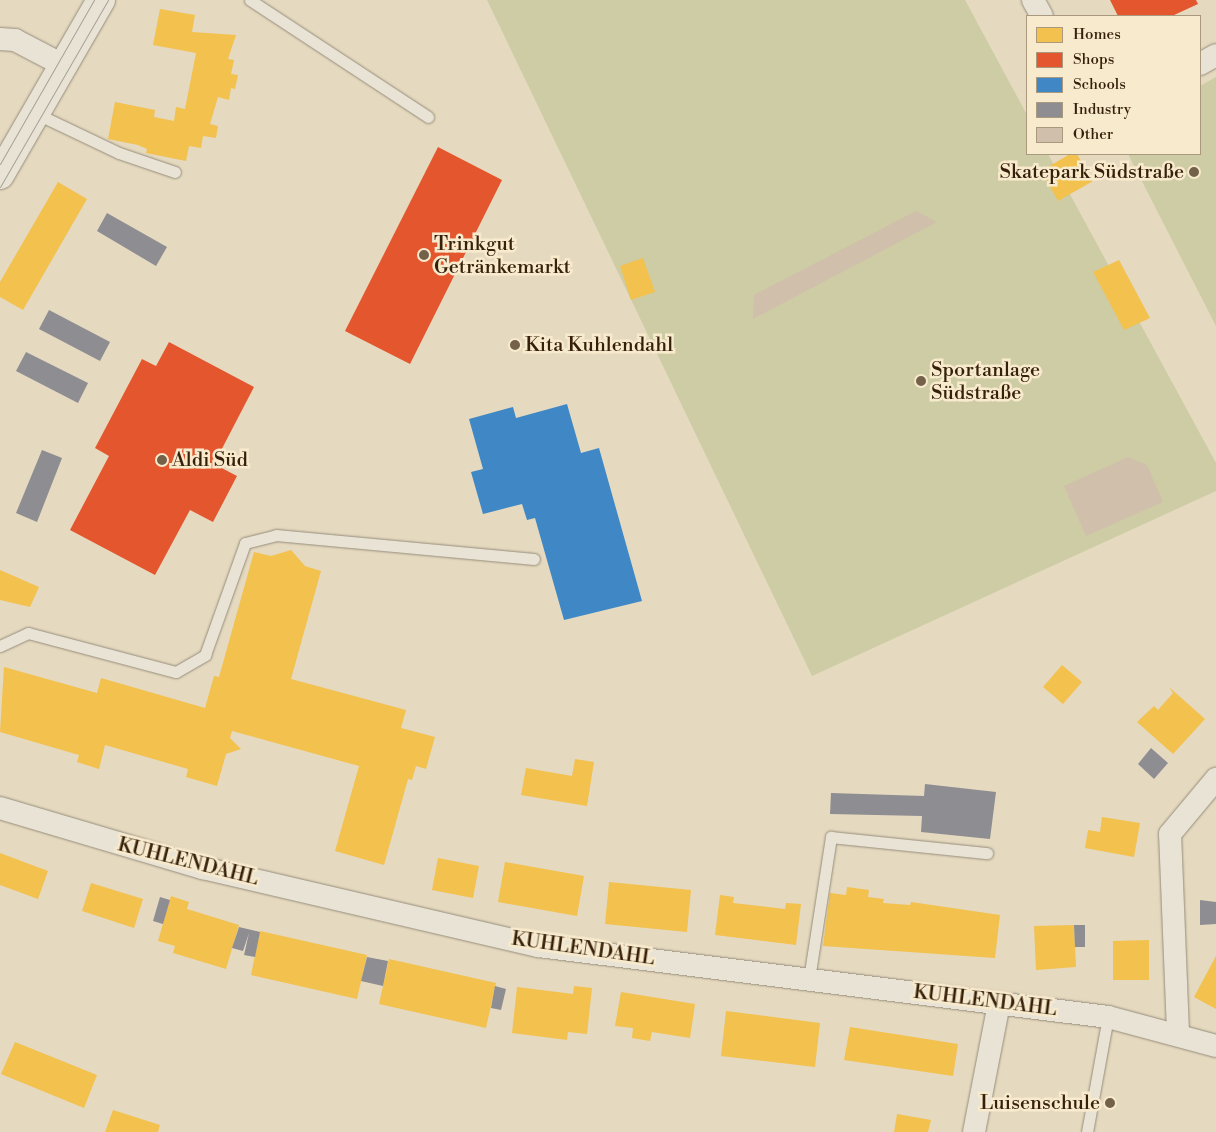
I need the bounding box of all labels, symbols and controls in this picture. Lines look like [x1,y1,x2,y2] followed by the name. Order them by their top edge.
[1026,15,1201,155] legend
[1073,25,1121,44] text: Homes
[1073,50,1114,69] text: Shops
[1073,75,1126,94] text: Schools
[1073,100,1131,119] text: Industry
[1073,125,1113,144] text: Other
[999,160,1184,184] place label: Skatepark Südstraße
[1188,166,1200,178] marker: Skatepark Südstraße
[434,232,570,279] place label: Trinkgut Getränkemarkt
[418,249,430,261] marker: Trinkgut Getränkemarkt
[525,333,673,357] place label: Kita Kuhlendahl
[509,339,521,351] marker: Kita Kuhlendahl
[931,358,1040,405] place label: Sportanlage Südstraße
[915,375,927,387] marker: Sportanlage Südstraße
[172,448,248,472] place label: Aldi Süd
[156,454,168,466] marker: Aldi Süd
[115,833,261,891] street label: KUHLENDAHL
[510,927,656,971] street label: KUHLENDAHL
[912,980,1058,1022] street label: KUHLENDAHL
[980,1091,1100,1115] place label: Luisenschule
[1104,1097,1116,1109] marker: Luisenschule

